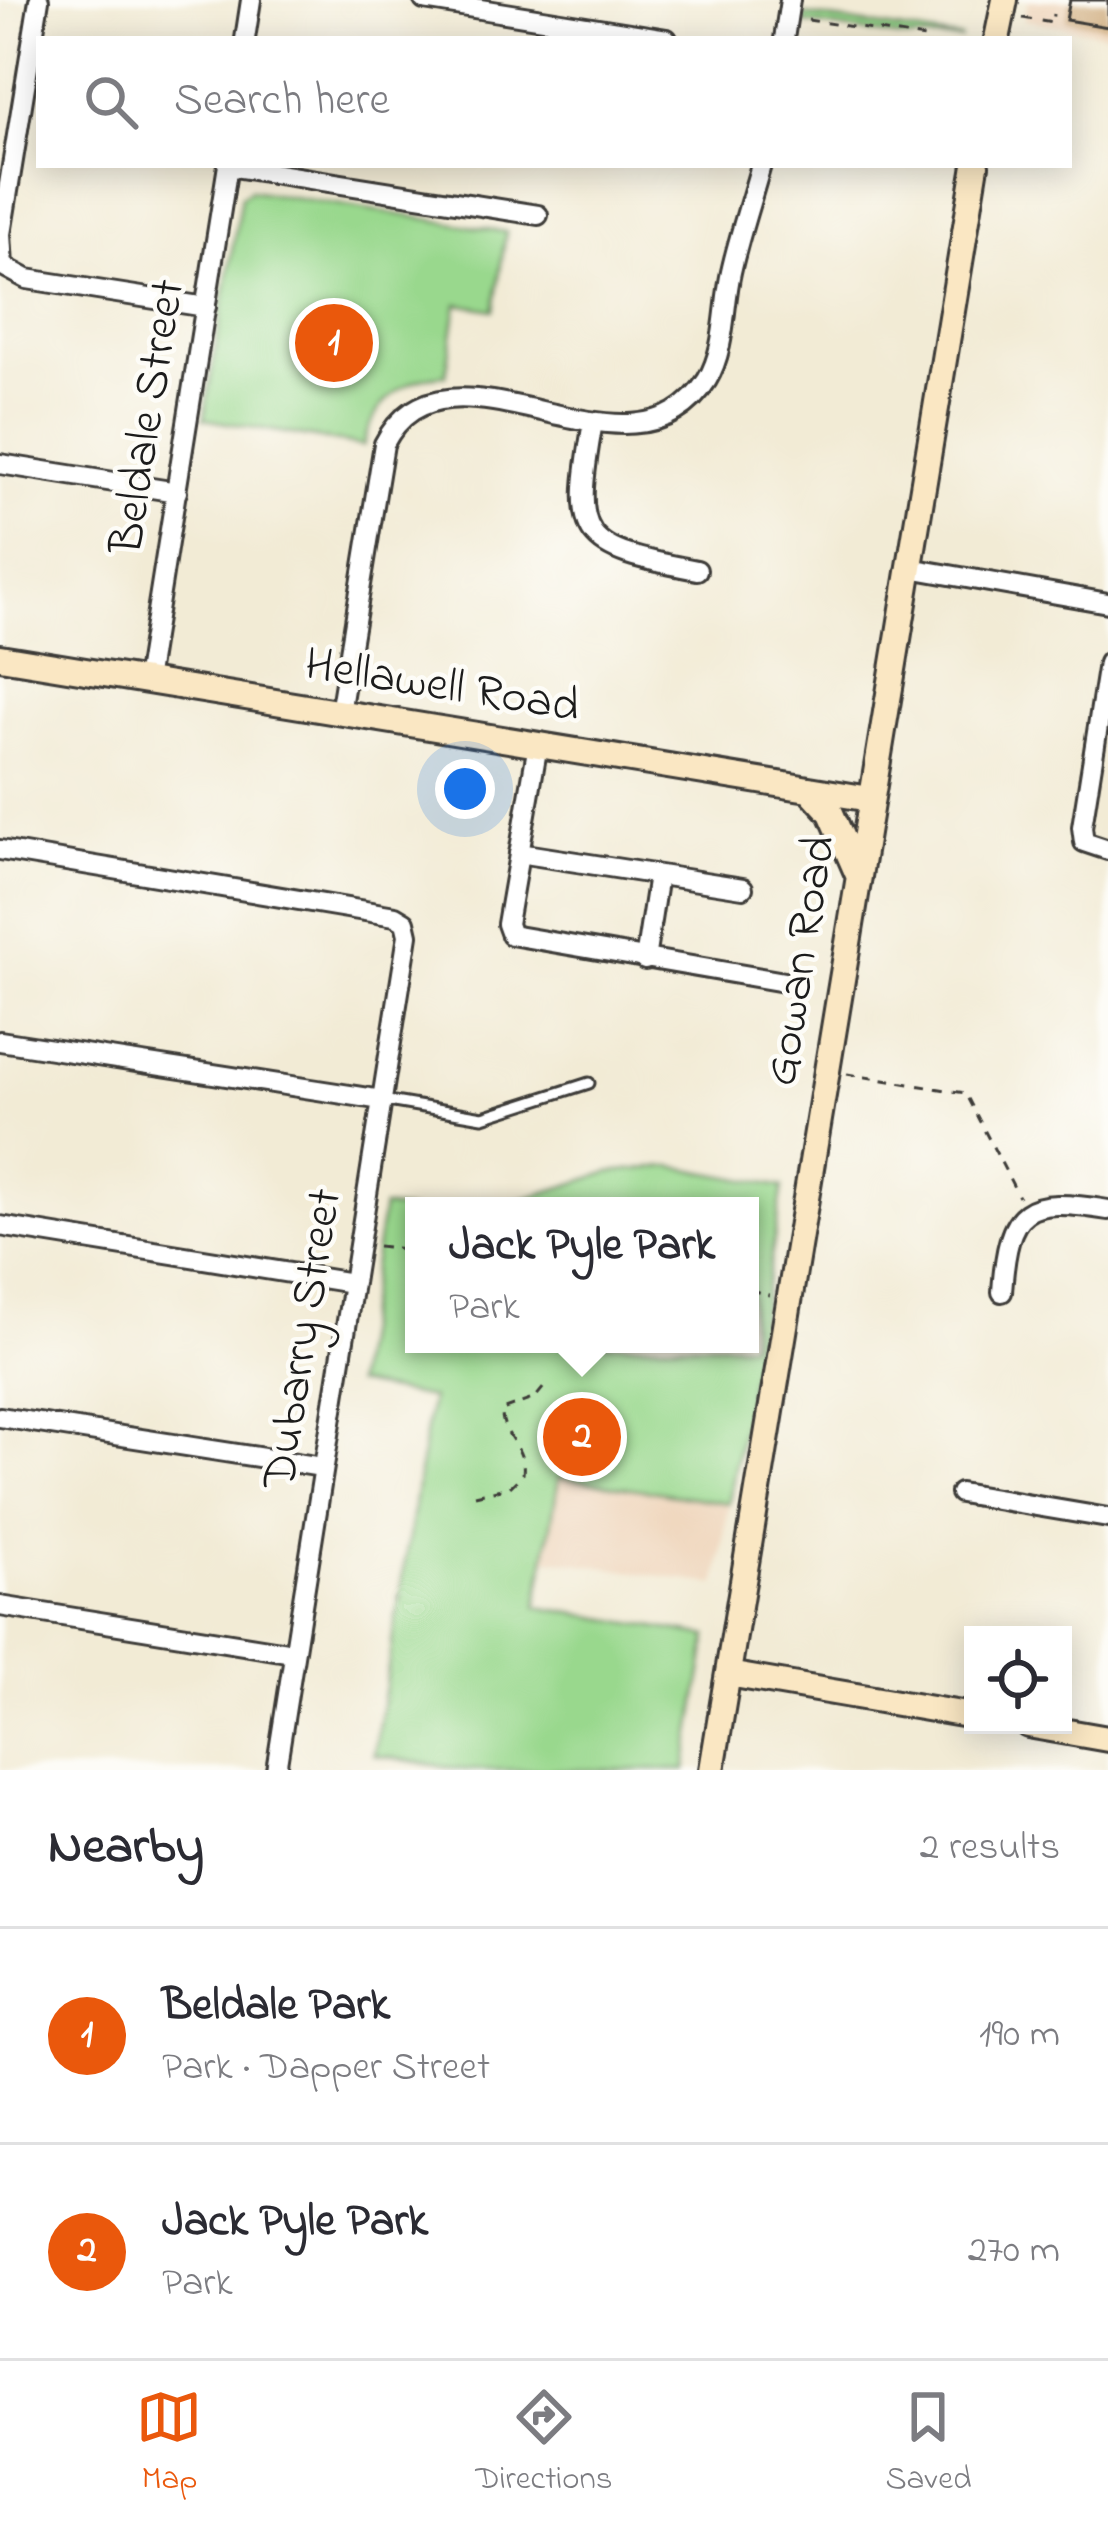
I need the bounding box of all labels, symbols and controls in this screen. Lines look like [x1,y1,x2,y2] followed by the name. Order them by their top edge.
[36,36,1072,168] search box
[78,69,144,135] icon: search
[174,69,390,135] text: Search here
[93,275,205,560] street label: Beldale Street
[295,298,373,388] pin: 1
[300,631,584,743] street label: Hellawell Road
[435,759,495,819] your location
[748,831,856,1091] street label: Gowan Road
[246,1184,362,1495] street label: Dubarry Street
[405,1197,759,1353] popup
[449,1214,715,1280] text: Jack Pyle Park
[449,1280,520,1337] text: Park
[543,1392,621,1482] pin: 2
[964,1626,1072,1734] map controls
[964,1626,1072,1734] button: locate
[48,1811,204,1886] text: Nearby
[920,1820,1060,1877] text: 2 results
[162,1974,390,2040] text: Beldale Park
[81,2007,93,2064] text: 1
[979,2007,1060,2064] text: 190 m
[162,2040,490,2097] text: Park · Dapper Street
[162,2190,428,2256] text: Jack Pyle Park
[77,2223,97,2280] text: 2
[968,2223,1060,2280] text: 270 m
[162,2256,232,2313] text: Park
[136,2384,202,2504] tab: Map
[475,2384,613,2504] tab: Directions
[885,2384,972,2504] tab: Saved

